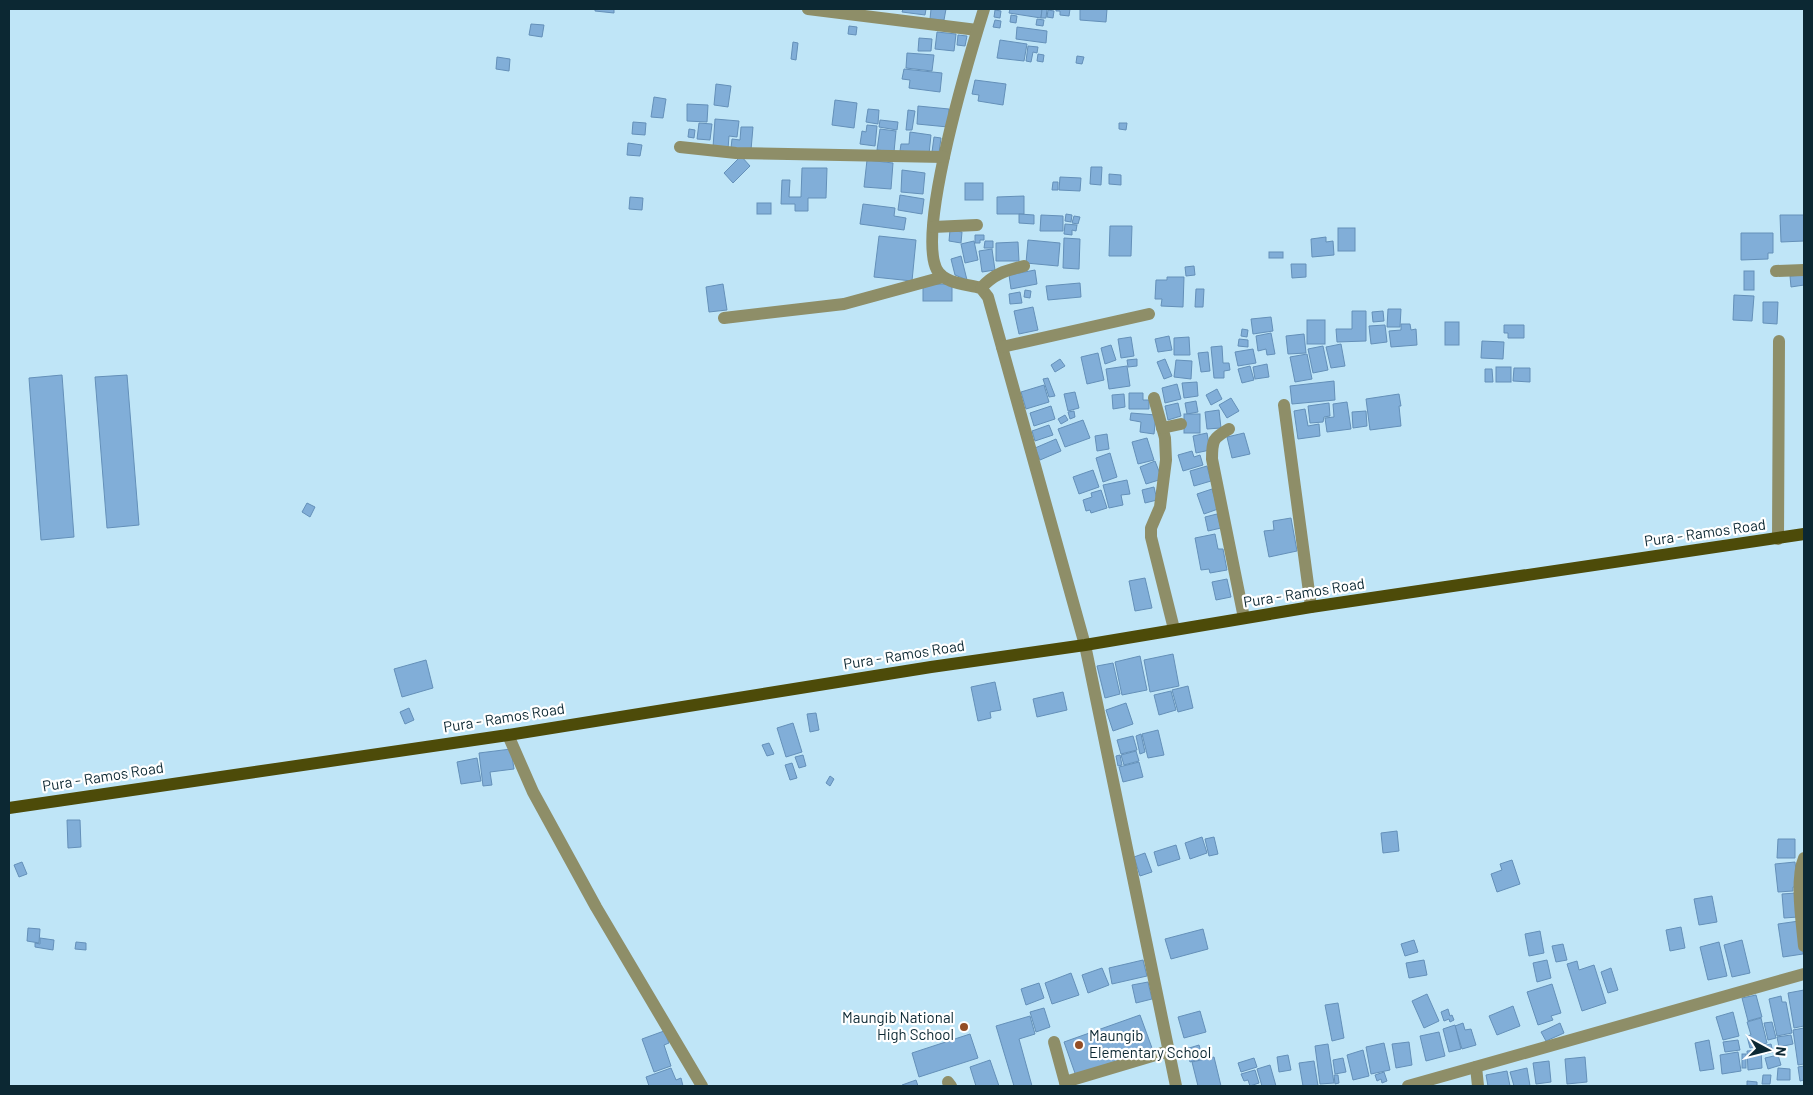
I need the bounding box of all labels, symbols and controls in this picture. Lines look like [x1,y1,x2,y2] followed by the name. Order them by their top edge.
[1643,515,1767,549] street label: Pura - Ramos Road
[1242,574,1366,610] street label: Pura - Ramos Road
[842,636,966,672] street label: Pura - Ramos Road
[442,699,566,735] street label: Pura - Ramos Road
[41,758,165,794] street label: Pura - Ramos Road
[842,1008,954,1043] place label: Maungib National High School
[958,1021,970,1033] marker: Maungib National High School
[1743,1025,1793,1075] north arrow
[1089,1026,1211,1061] place label: Maungib Elementary School
[1073,1039,1085,1051] marker: Maungib Elementary School
[1772,1046,1790,1057] text: N

